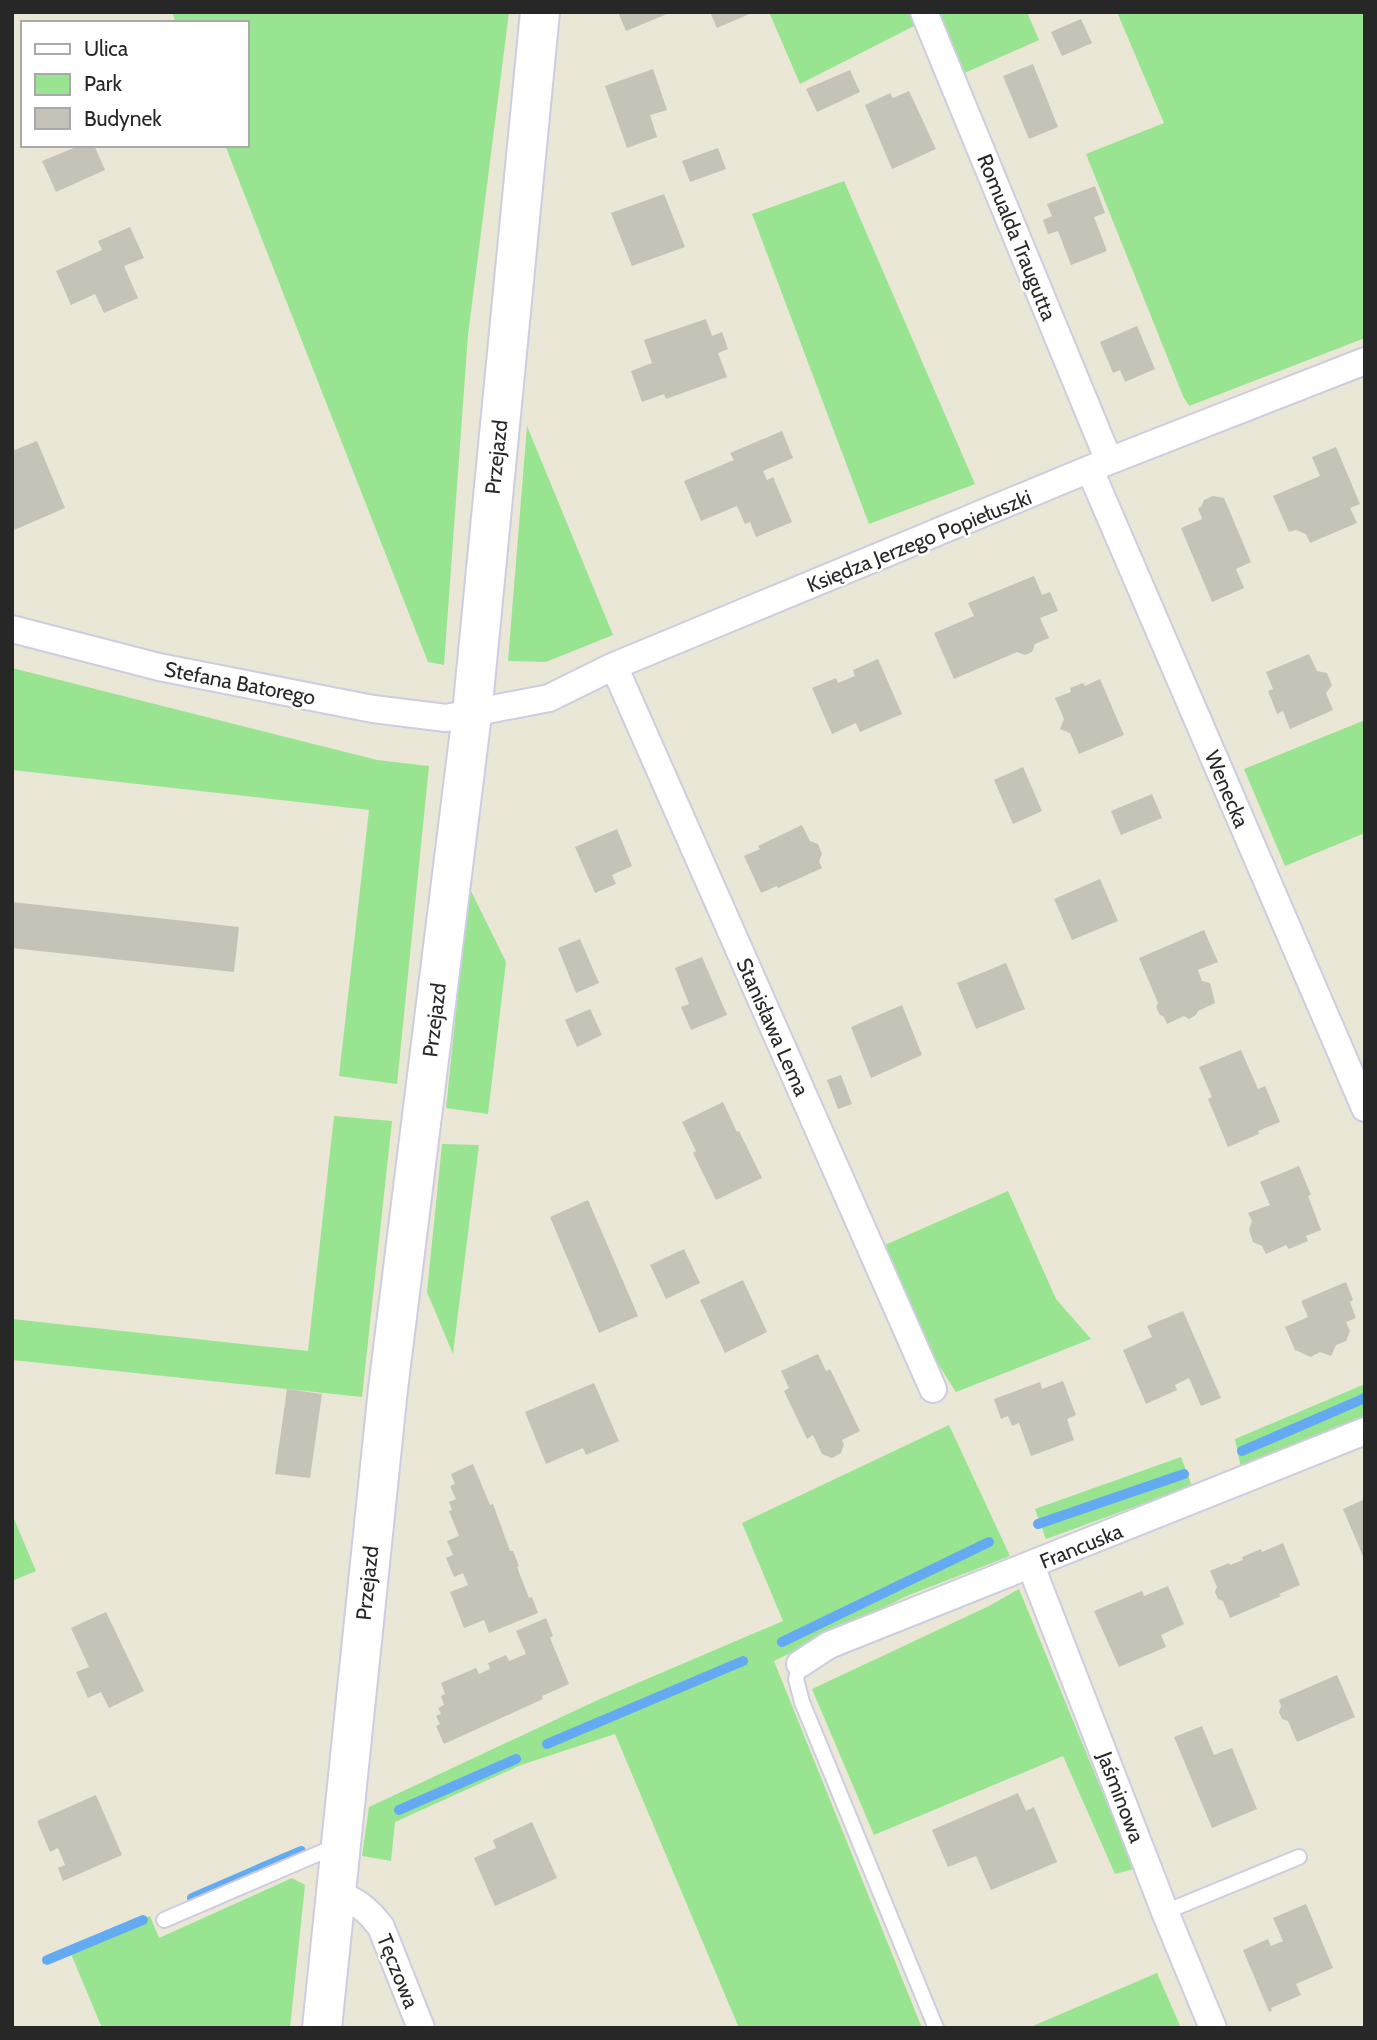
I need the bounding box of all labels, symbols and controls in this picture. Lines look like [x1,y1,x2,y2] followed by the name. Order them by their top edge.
[21,21,248,147] legend
[84,36,128,61] text: Ulica
[84,71,122,96] text: Park
[84,106,162,131] text: Budynek
[972,150,1062,324] street label: Romualda Traugutta
[480,419,513,496] street label: Przejazd
[803,484,1035,598] street label: Księdza Jerzego Popiełuszki
[162,656,318,710] street label: Stefana Batorego
[1200,747,1254,831] street label: Wenecka
[731,954,815,1100] street label: Stanisława Lema
[417,981,452,1059] street label: Przejazd
[1036,1518,1126,1574] street label: Francuska
[351,1545,384,1622] street label: Przejazd
[1092,1747,1150,1846] street label: Jaśminowa
[372,1930,424,2012] street label: Tęczowa

